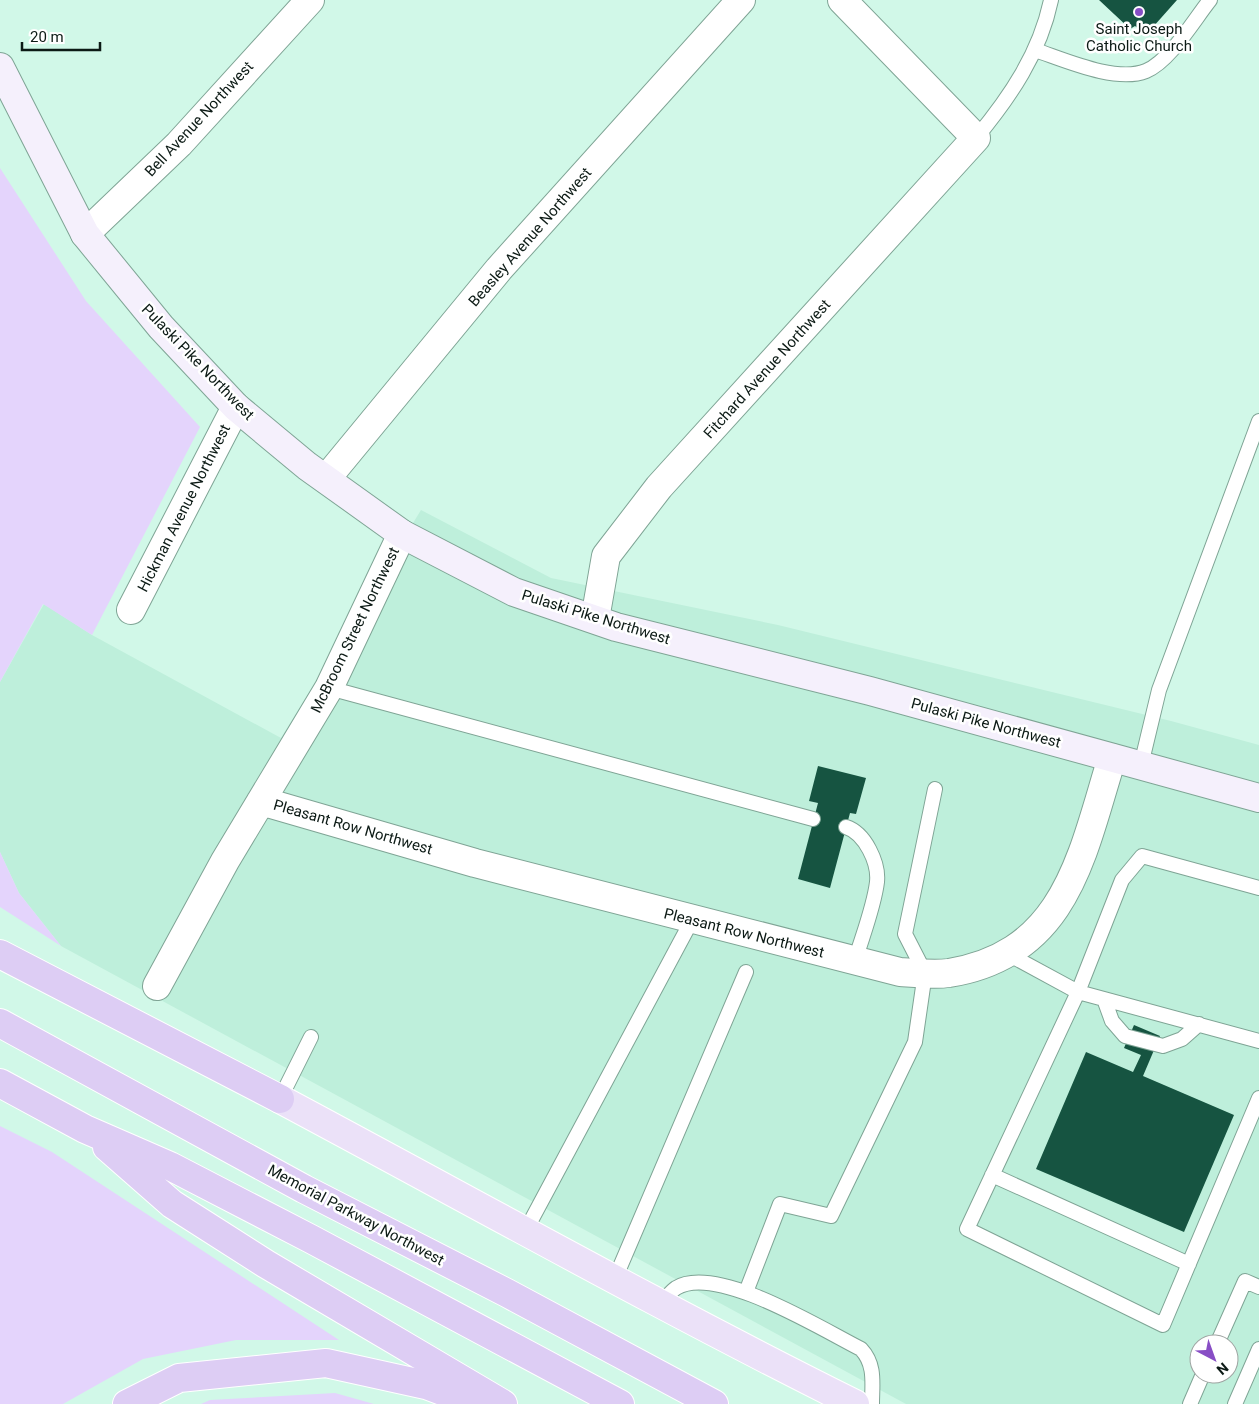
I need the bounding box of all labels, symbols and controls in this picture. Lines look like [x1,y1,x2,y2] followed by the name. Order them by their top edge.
[1133,6,1145,18] marker: Saint Joseph Catholic Church
[22,20,100,52] scale bar
[1086,20,1192,55] place label: Saint Joseph Catholic Church
[30,28,64,46] text: 20 m
[141,58,257,180] street label: Bell Avenue Northwest
[465,164,595,310] street label: Beasley Avenue Northwest
[700,296,834,442] street label: Fitchard Avenue Northwest
[138,300,258,424] street label: Pulaski Pike Northwest
[134,421,234,595] street label: Hickman Avenue Northwest
[307,544,403,716] street label: McBroom Street Northwest
[520,586,672,648] street label: Pulaski Pike Northwest
[909,694,1063,752] street label: Pulaski Pike Northwest
[271,796,435,858] street label: Pleasant Row Northwest
[662,904,826,962] street label: Pleasant Row Northwest
[265,1161,447,1269] street label: Memorial Parkway Northwest
[1189,1334,1239,1384] north arrow
[1214,1360,1232,1378] text: N

